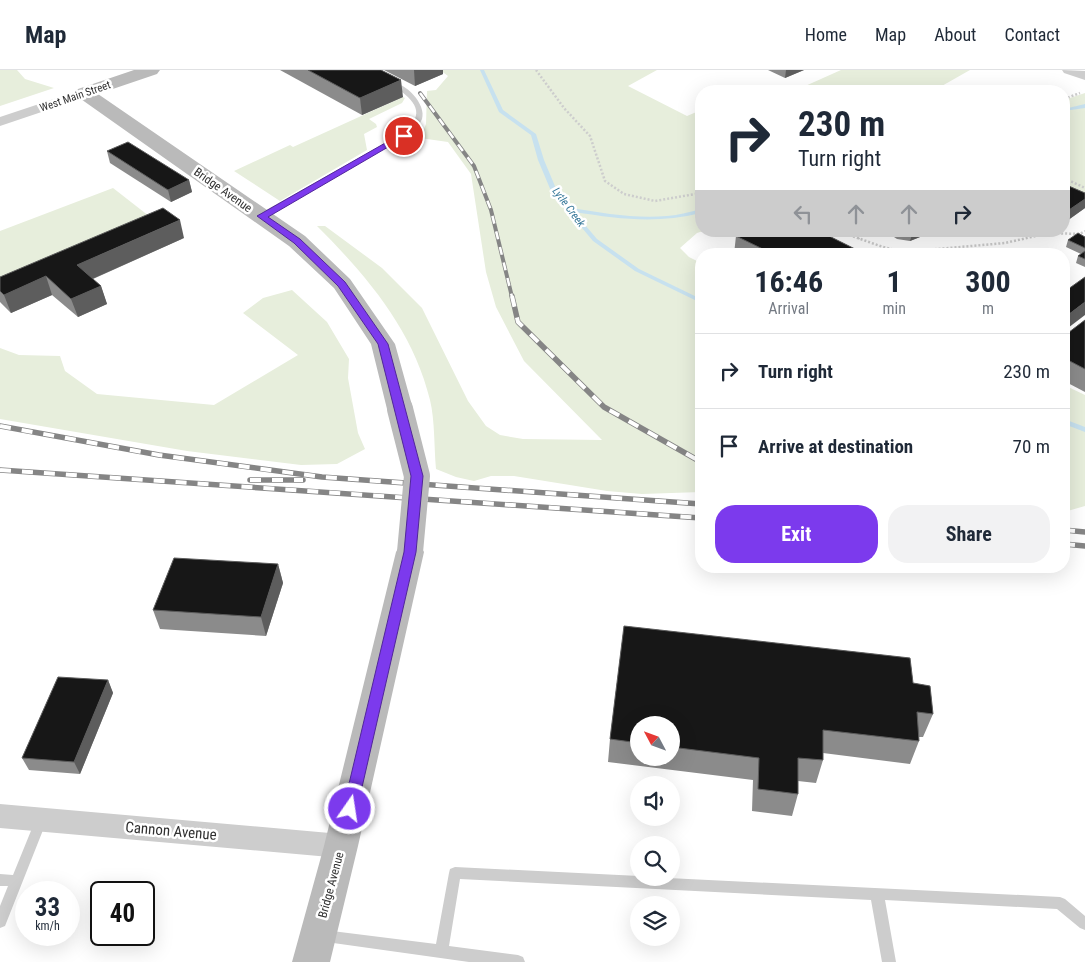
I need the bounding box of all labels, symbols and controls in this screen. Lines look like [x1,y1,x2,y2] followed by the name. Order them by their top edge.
[25,21,66,49] text: Map
[805,24,847,45] text: Home
[875,24,906,45] text: Map
[934,24,976,45] text: About
[1004,24,1060,45] text: Contact
[38,78,112,115] street label: West Main Street
[798,104,885,145] text: 230 m
[715,105,780,170] icon: right
[383,115,425,157] pin
[390,122,418,150] icon: arrive
[798,146,881,171] text: Turn right
[191,165,255,215] street label: Bridge Avenue
[550,185,588,230] water label: Lytle Creek
[789,200,817,228] icon: left
[842,200,870,228] icon: ahead
[895,200,923,228] icon: ahead
[948,200,976,228] icon: right
[754,264,823,299] text: 16:46
[887,264,902,299] text: 1
[965,264,1011,299] text: 300
[768,299,809,318] text: Arrival
[882,299,906,318] text: min
[982,299,994,318] text: m
[715,357,743,385] icon: right
[758,360,833,383] text: Turn right
[1003,360,1050,383] text: 230 m
[715,432,743,460] icon: arrive
[758,435,913,458] text: Arrive at destination
[1013,435,1050,458] text: 70 m
[715,505,878,563] button: Exit
[888,505,1050,563] button: Share
[630,716,680,766] north arrow
[630,716,680,946] map controls
[630,776,680,826] button: sound
[323,782,375,834] position arrow
[125,818,217,844] street label: Cannon Avenue
[630,836,680,886] button: search
[315,850,347,920] street label: Bridge Avenue
[90,881,155,946] speed limit sign: 40
[35,893,60,922] text: 33
[630,896,680,946] button: layers
[35,919,60,933] text: km/h

